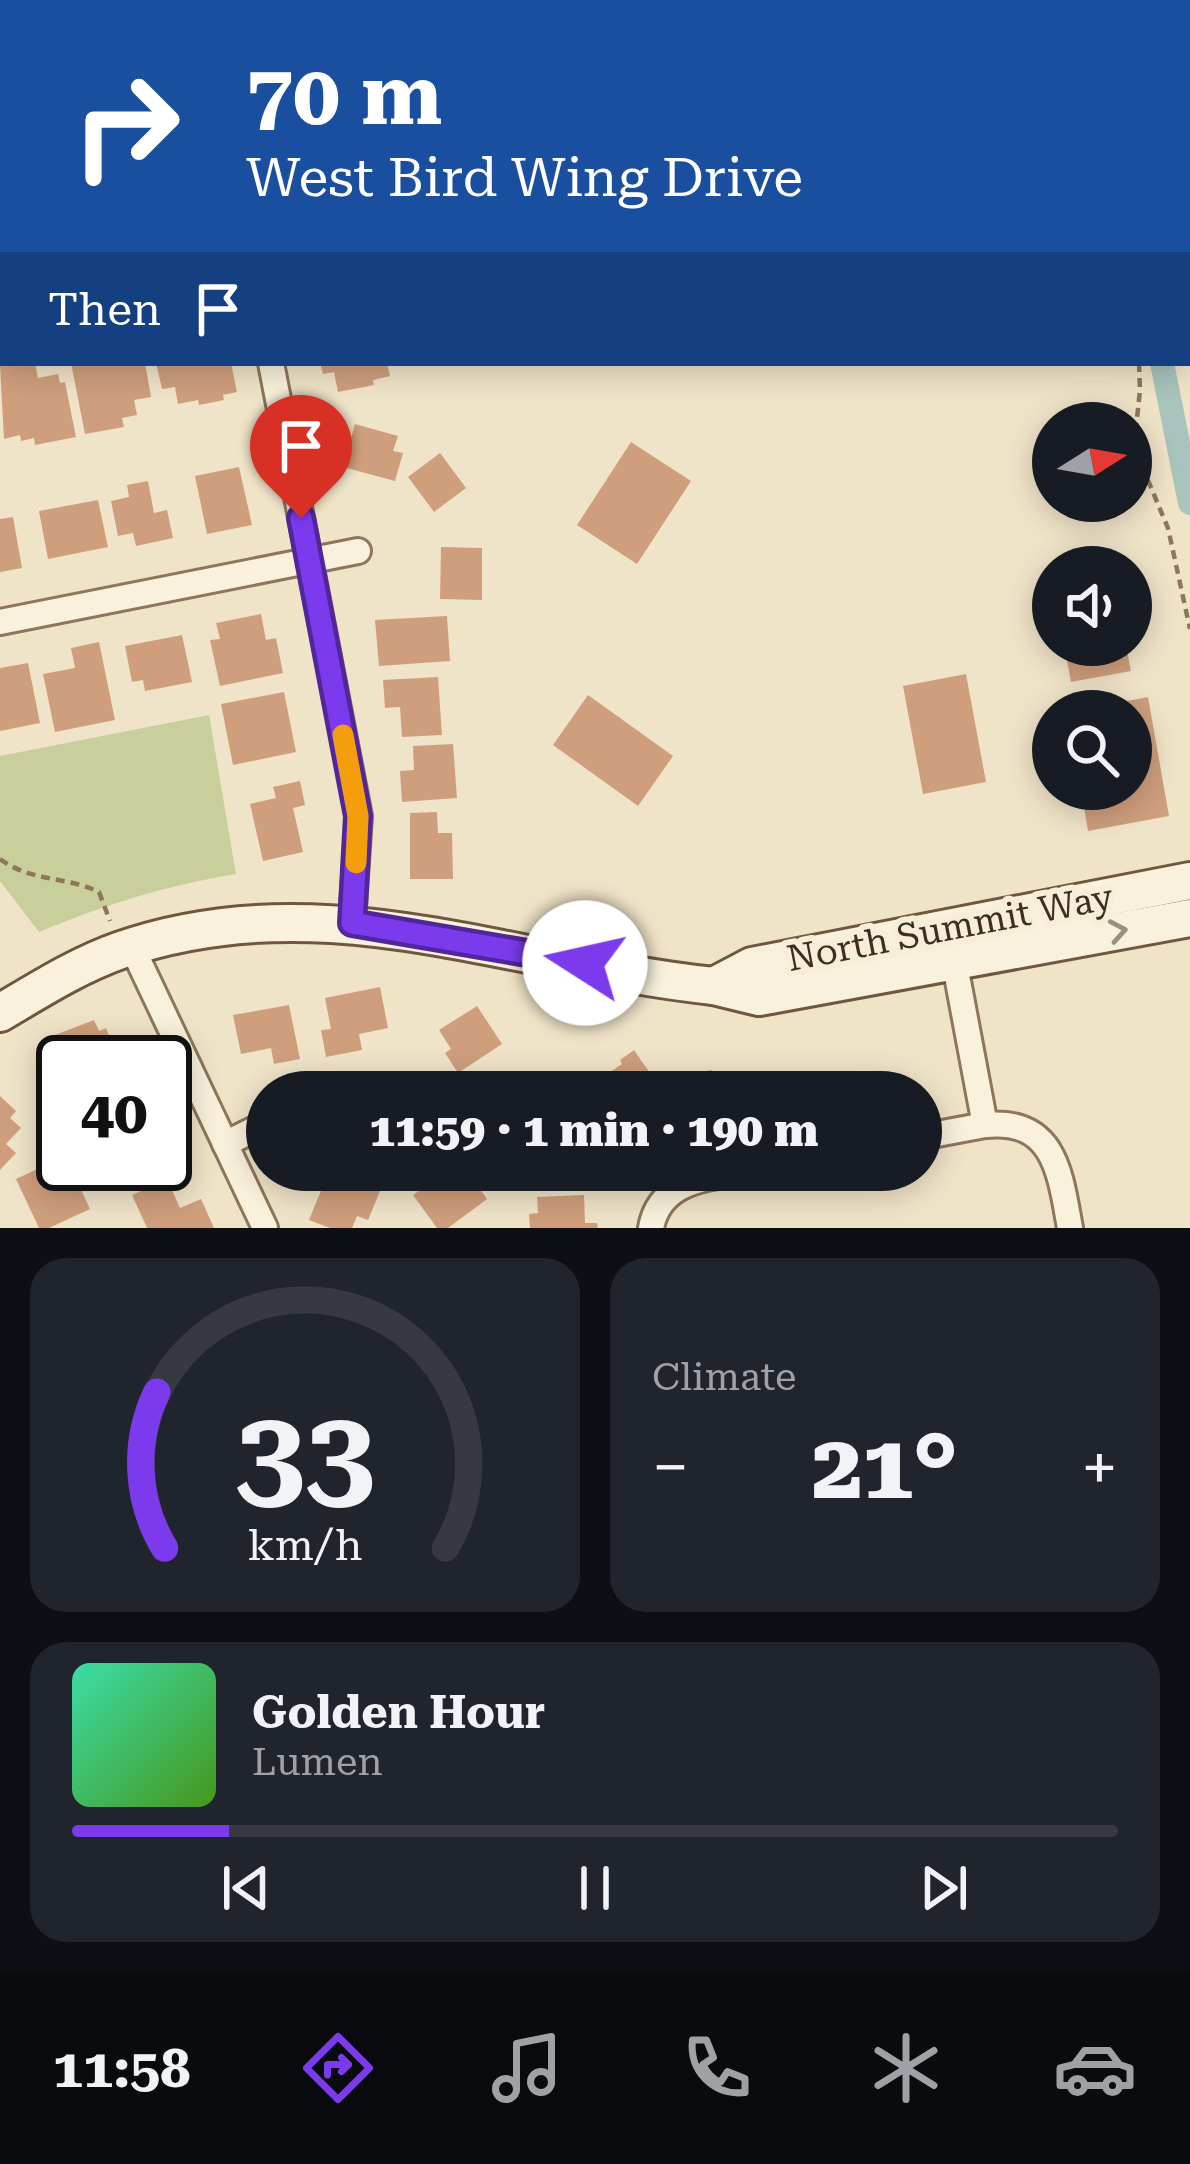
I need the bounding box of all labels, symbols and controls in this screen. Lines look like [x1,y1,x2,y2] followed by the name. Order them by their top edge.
[246,46,442,144] text: 70 m
[48,48,204,204] icon: right
[246,146,803,209] text: West Bird Wing Drive
[185,276,251,342] icon: arrive
[48,283,161,336] text: Then
[250,395,352,518] pin
[1032,402,1152,522] north arrow
[1032,402,1152,810] map controls
[268,413,334,479] icon: arrive
[1032,546,1152,666] button: sound
[1032,690,1152,810] button: search
[783,876,1117,980] street label: North Summit Way
[522,900,648,1026] position arrow
[1107,919,1127,945] one-way arrow
[36,1035,192,1191] speed limit sign: 40
[370,1104,818,1157] text: 11:59 · 1 min · 190 m
[652,1354,796,1400] text: Climate
[235,1381,375,1527] text: 33
[812,1415,958,1520] text: 21°
[652,1429,689,1506] text: −
[1081,1429,1118,1506] text: +
[248,1520,362,1570] text: km/h
[252,1686,545,1739] text: Golden Hour
[252,1739,383,1785] text: Lumen
[213,1855,279,1921] icon: previous
[562,1855,628,1921] icon: pause
[911,1855,977,1921] icon: next
[296,2026,380,2110] icon: directions
[485,2026,569,2110] icon: music
[675,2026,759,2110] icon: phone
[864,2026,948,2110] icon: climate
[1053,2026,1137,2110] icon: car
[53,2037,191,2100] text: 11:58

